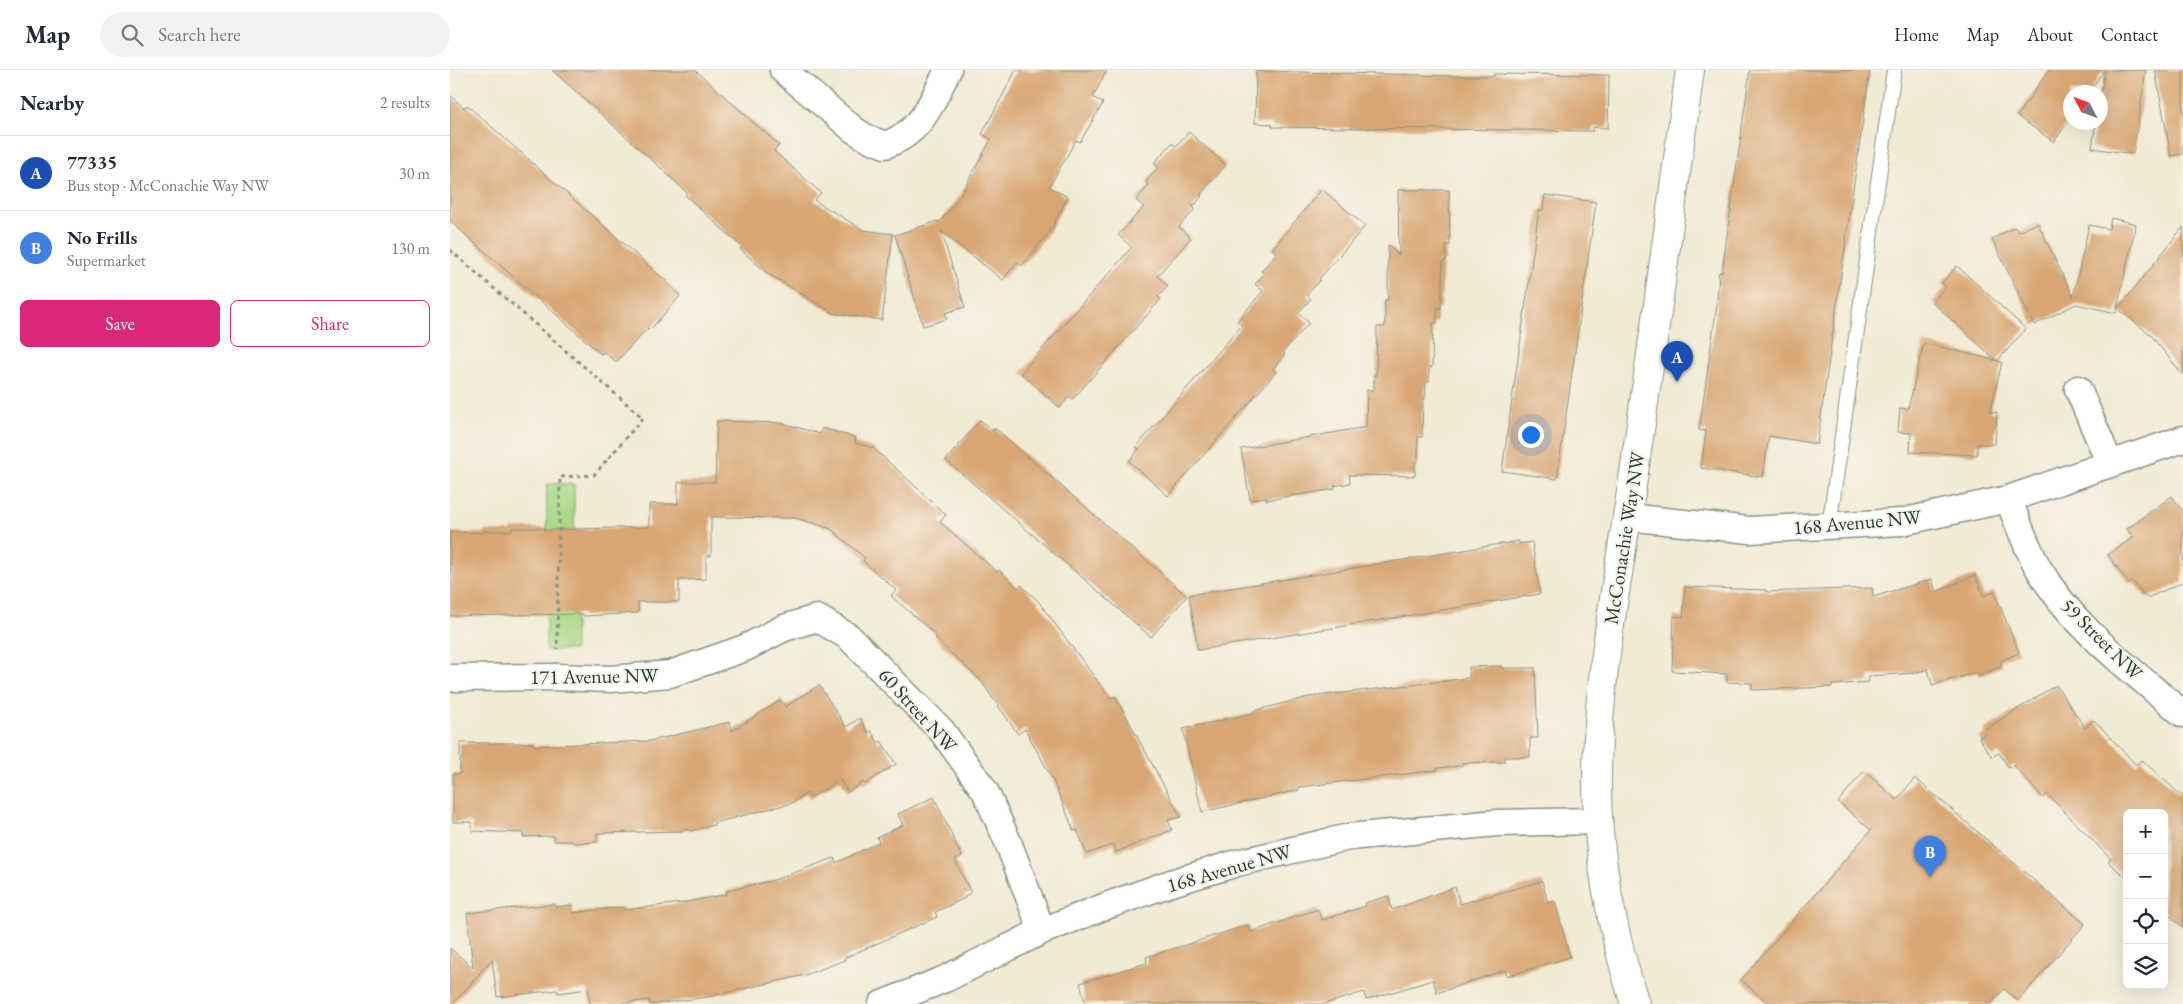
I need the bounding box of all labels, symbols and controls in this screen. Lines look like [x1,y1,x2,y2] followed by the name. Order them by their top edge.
[100,12,450,57] search box
[25,19,70,50] text: Map
[118,21,146,49] icon: search
[158,22,241,47] text: Search here
[1894,23,1939,46] text: Home
[1967,23,1999,46] text: Map
[2027,23,2073,46] text: About
[2101,23,2158,46] text: Contact
[2063,85,2108,130] north arrow
[20,89,84,116] text: Nearby
[380,92,430,113] text: 2 results
[67,150,117,175] text: 77335
[30,163,42,184] text: A
[399,163,430,184] text: 30 m
[67,175,269,196] text: Bus stop · McConachie Way NW
[67,225,137,250] text: No Frills
[31,238,41,259] text: B
[391,238,430,259] text: 130 m
[67,250,146,271] text: Supermarket
[20,300,220,347] button: Save
[230,300,430,347] button: Share
[1661,341,1693,382] pin: A
[1518,422,1544,448] your location
[1598,449,1651,626] street label: McConachie Way NW
[1792,503,1923,541] street label: 168 Avenue NW
[2056,593,2149,686] street label: 59 Street NW
[530,662,659,690] street label: 171 Avenue NW
[873,662,963,758] street label: 60 Street NW
[2123,809,2168,989] map controls
[2123,809,2168,854] button: +
[1914,836,1946,877] pin: B
[1164,838,1295,898] street label: 168 Avenue NW
[2123,854,2168,899] button: −
[2123,899,2168,944] button: locate
[2123,944,2168,989] button: layers

